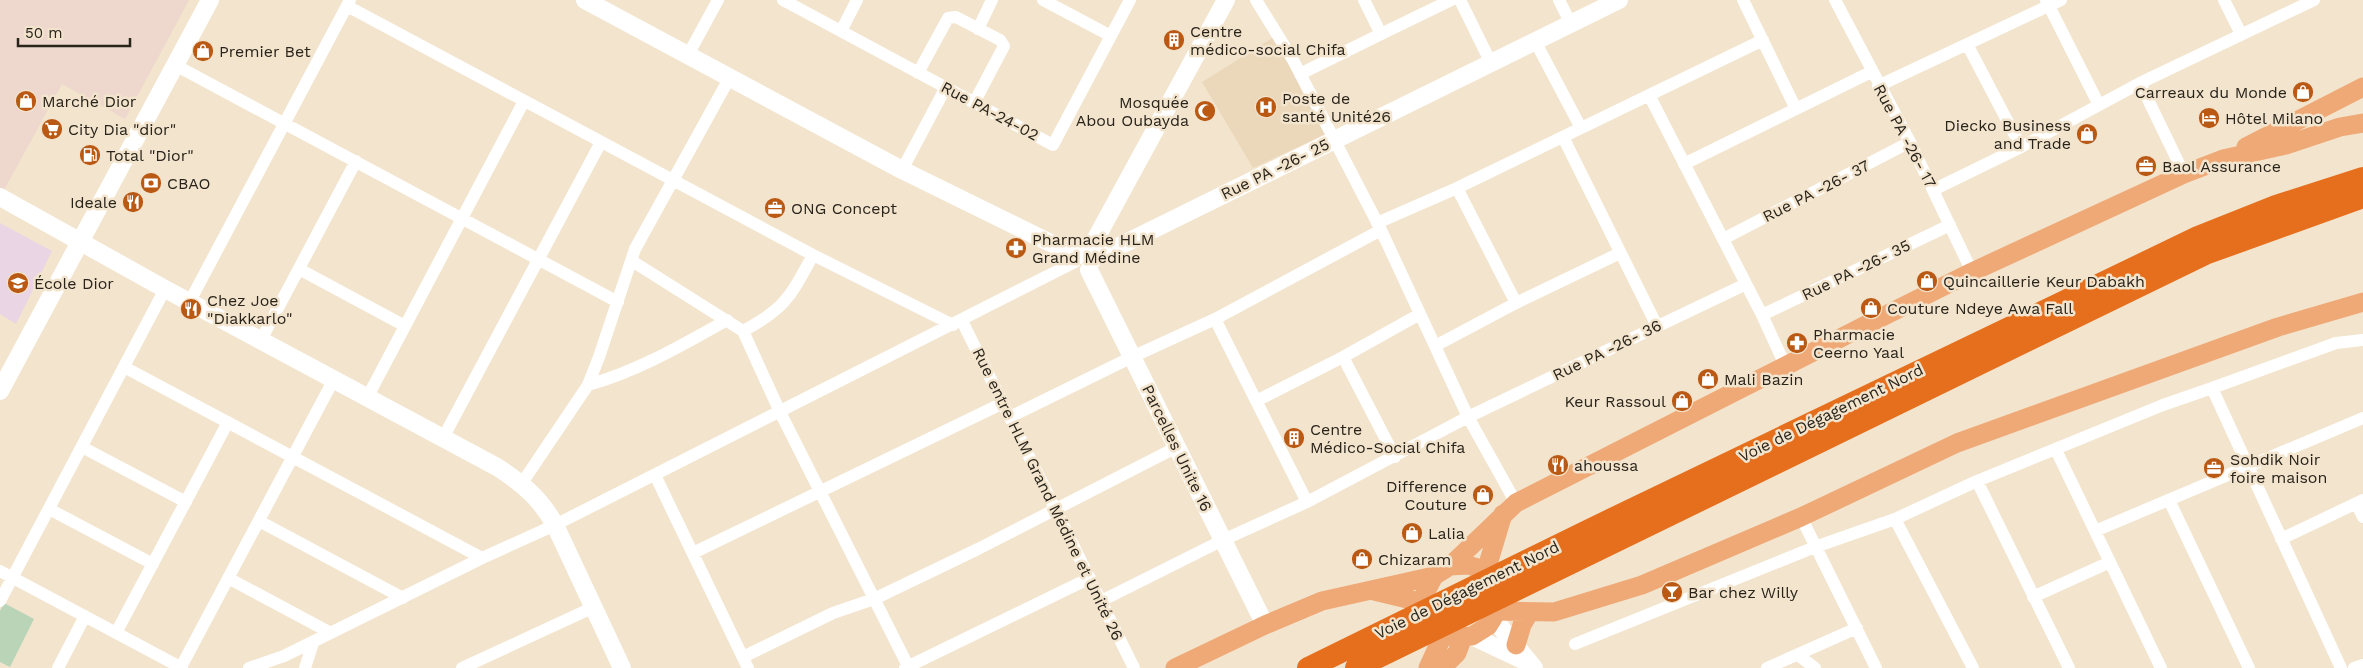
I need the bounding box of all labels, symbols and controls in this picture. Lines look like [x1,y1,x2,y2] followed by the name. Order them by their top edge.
[18,15,130,47] scale bar
[1190,22,1346,59] place label: Centre médico-social Chifa
[25,24,62,42] text: 50 m
[1162,28,1186,52] building icon: Centre médico-social Chifa
[191,39,215,63] shop icon: Premier Bet
[219,42,311,61] place label: Premier Bet
[938,77,1042,145] street label: Rue PA-24-02
[2291,80,2315,104] shop icon: Carreaux du Monde
[1870,81,1940,191] street label: Rue PA -26- 17
[2135,83,2287,102] place label: Carreaux du Monde
[14,89,38,113] shop icon: Marché Dior
[1282,89,1391,126] place label: Poste de santé Unité26
[42,92,137,111] place label: Marché Dior
[1076,93,1189,130] place label: Mosquée Abou Oubayda
[1254,95,1278,119] hospital icon: Poste de santé Unité26
[1193,99,1217,123] mosque icon: Mosquée Abou Oubayda
[2197,106,2221,130] hotel icon: Hôtel Milano
[2225,109,2323,128] place label: Hôtel Milano
[1944,116,2071,153] place label: Diecko Business and Trade
[40,117,64,141] supermarket icon: City Dia "dior"
[68,120,176,139] place label: City Dia "dior"
[2075,122,2099,146] shop icon: Diecko Business and Trade
[1218,135,1332,203] street label: Rue PA -26- 25
[78,143,102,167] fuel station icon: Total "Dior"
[106,146,194,165] place label: Total "Dior"
[2134,154,2158,178] office icon: Baol Assurance
[1759,156,1873,226] street label: Rue PA -26- 37
[2162,157,2281,176] place label: Baol Assurance
[139,171,163,195] bank icon: CBAO
[167,174,210,193] place label: CBAO
[121,190,145,214] restaurant icon: Ideale
[70,193,117,212] place label: Ideale
[763,196,787,220] office icon: ONG Concept
[791,199,897,218] place label: ONG Concept
[1032,230,1154,267] place label: Pharmacie HLM Grand Médine
[1004,236,1028,260] pharmacy icon: Pharmacie HLM Grand Médine
[1799,236,1913,304] street label: Rue PA -26- 35
[1915,269,1939,293] shop icon: Quincaillerie Keur Dabakh
[6,271,30,295] school or university icon: École Dior
[1943,272,2145,291] place label: Quincaillerie Keur Dabakh
[34,274,114,293] place label: École Dior
[207,291,292,328] place label: Chez Joe "Diakkarlo"
[1859,296,1883,320] shop icon: Couture Ndeye Awa Fall
[179,297,203,321] restaurant icon: Chez Joe "Diakkarlo"
[1887,299,2073,318] place label: Couture Ndeye Awa Fall
[1550,315,1664,385] street label: Rue PA -26- 36
[1813,325,1904,362] place label: Pharmacie Ceerno Yaal
[1785,331,1809,355] pharmacy icon: Pharmacie Ceerno Yaal
[969,345,1127,643] street label: Rue entre HLM Grand Médine et Unité 26
[1736,360,1926,466] street label: Voie de Dégagement Nord
[1696,367,1720,391] shop icon: Mali Bazin
[1724,370,1803,389] place label: Mali Bazin
[1138,382,1216,514] street label: Parcelles Unite 16
[1670,389,1694,413] shop icon: Keur Rassoul
[1565,392,1666,411] place label: Keur Rassoul
[1310,420,1465,457] place label: Centre Médico-Social Chifa
[1282,426,1306,450] building icon: Centre Médico-Social Chifa
[2230,450,2327,487] place label: Sohdik Noir foire maison
[1546,453,1570,477] restaurant icon: ahoussa
[1574,456,1638,475] place label: ahoussa
[2202,456,2226,480] office icon: Sohdik Noir foire maison
[1386,477,1467,514] place label: Difference Couture
[1471,483,1495,507] shop icon: Difference Couture
[1400,521,1424,545] shop icon: Lalia
[1428,524,1465,543] place label: Lalia
[1372,537,1562,643] street label: Voie de Dégagement Nord
[1350,547,1374,571] shop icon: Chizaram
[1378,550,1451,569] place label: Chizaram
[1660,580,1684,604] bar icon: Bar chez Willy
[1688,583,1799,602] place label: Bar chez Willy

